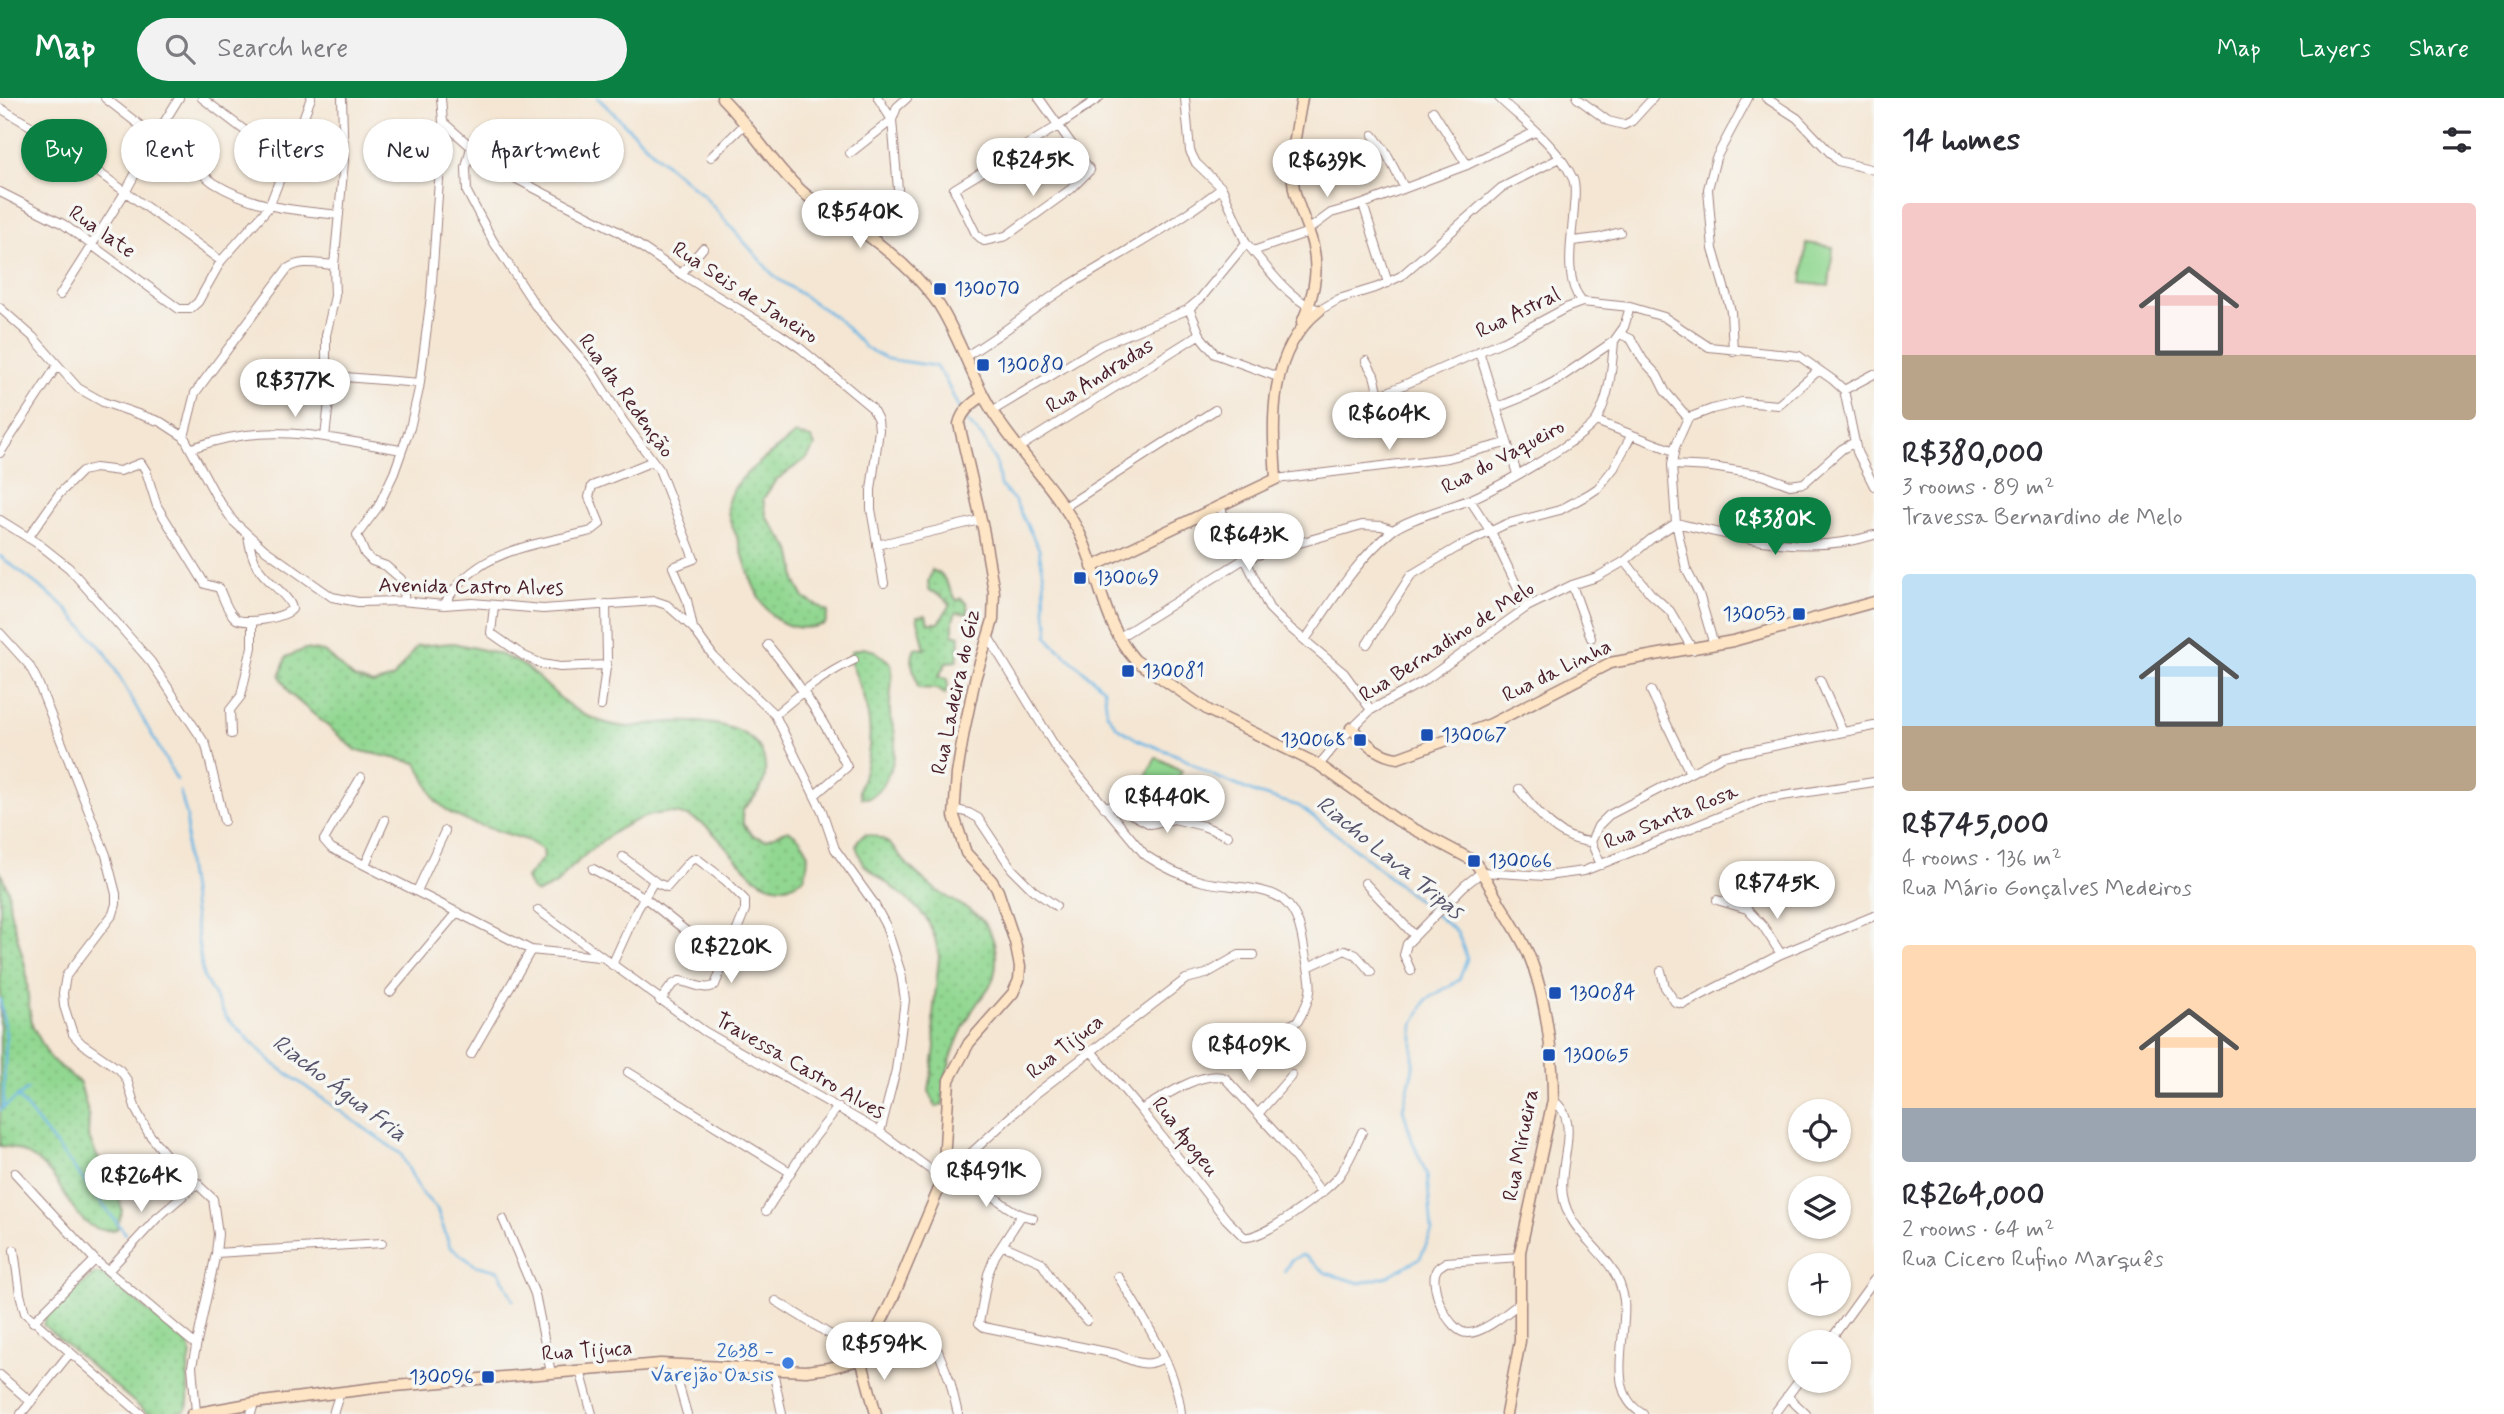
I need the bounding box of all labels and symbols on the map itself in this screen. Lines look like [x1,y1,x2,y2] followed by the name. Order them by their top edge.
[976,139,1090,198] pin: R$245K
[1270,140,1384,199] pin: R$639K
[803,190,917,250] pin: R$540K
[63,199,141,265] street label: Rua Iate
[667,235,823,351] street label: Rua Seis de Janeiro
[954,275,1020,303] place label: 130070
[932,281,948,297] marker: 130070
[1471,281,1565,345] street label: Rua Astral
[571,328,681,464] street label: Rua da Redenção
[1041,332,1159,420] street label: Rua Andradas
[997,351,1064,379] place label: 130080
[975,357,991,373] marker: 130080
[238,360,352,419] pin: R$377K
[1332,392,1446,452] pin: R$604K
[1437,413,1569,501] street label: Rua do Vaqueiro
[1718,498,1832,557] pin: R$380K
[1192,514,1306,573] pin: R$643K
[1094,564,1159,592] place label: 130069
[1072,570,1088,586] marker: 130069
[378,571,564,603] street label: Avenida Castro Alves
[1354,575,1540,709] street label: Rua Bernadino de Melo
[1723,600,1785,628] place label: 130053
[1791,606,1807,622] marker: 130053
[925,607,987,777] street label: Rua Ladeira do Giz
[1498,632,1616,710] street label: Rua da Linha
[1142,657,1204,685] place label: 130081
[1120,663,1136,679] marker: 130081
[1441,721,1507,749] place label: 130067
[1280,726,1346,754] place label: 130068
[1419,727,1435,743] marker: 130067
[1352,732,1368,748] marker: 130068
[1110,776,1224,835] pin: R$440K
[1600,777,1742,857] street label: Rua Santa Rosa
[1309,789,1470,928] water label: Riacho Lava Tripas
[1488,847,1552,875] place label: 130066
[1466,853,1482,869] marker: 130066
[1720,862,1834,921] pin: R$745K
[674,926,788,985] pin: R$220K
[1569,979,1636,1007] place label: 130084
[1547,985,1563,1001] marker: 130084
[710,1006,890,1126] street label: Travessa Castro Alves
[1021,1008,1109,1086] street label: Rua Tijuca
[1192,1024,1306,1083] pin: R$409K
[266,1029,412,1150] water label: Riacho Água Fria
[1563,1041,1629,1069] place label: 130065
[1541,1047,1557,1063] marker: 130065
[1496,1087,1546,1203] street label: Rua Mirueira
[1144,1091,1225,1183] street label: Rua Apogeu
[929,1150,1043,1209] pin: R$491K
[84,1154,198,1214] pin: R$264K
[827,1322,941,1382] pin: R$594K
[541,1334,633,1368] street label: Rua Tijuca
[651,1337,774,1389] place label: 2638 - Varejão Oasis
[780,1355,796,1371] marker: 2638 - Varejão Oasis
[409,1363,474,1391] place label: 130096
[480,1369,496,1385] marker: 130096

